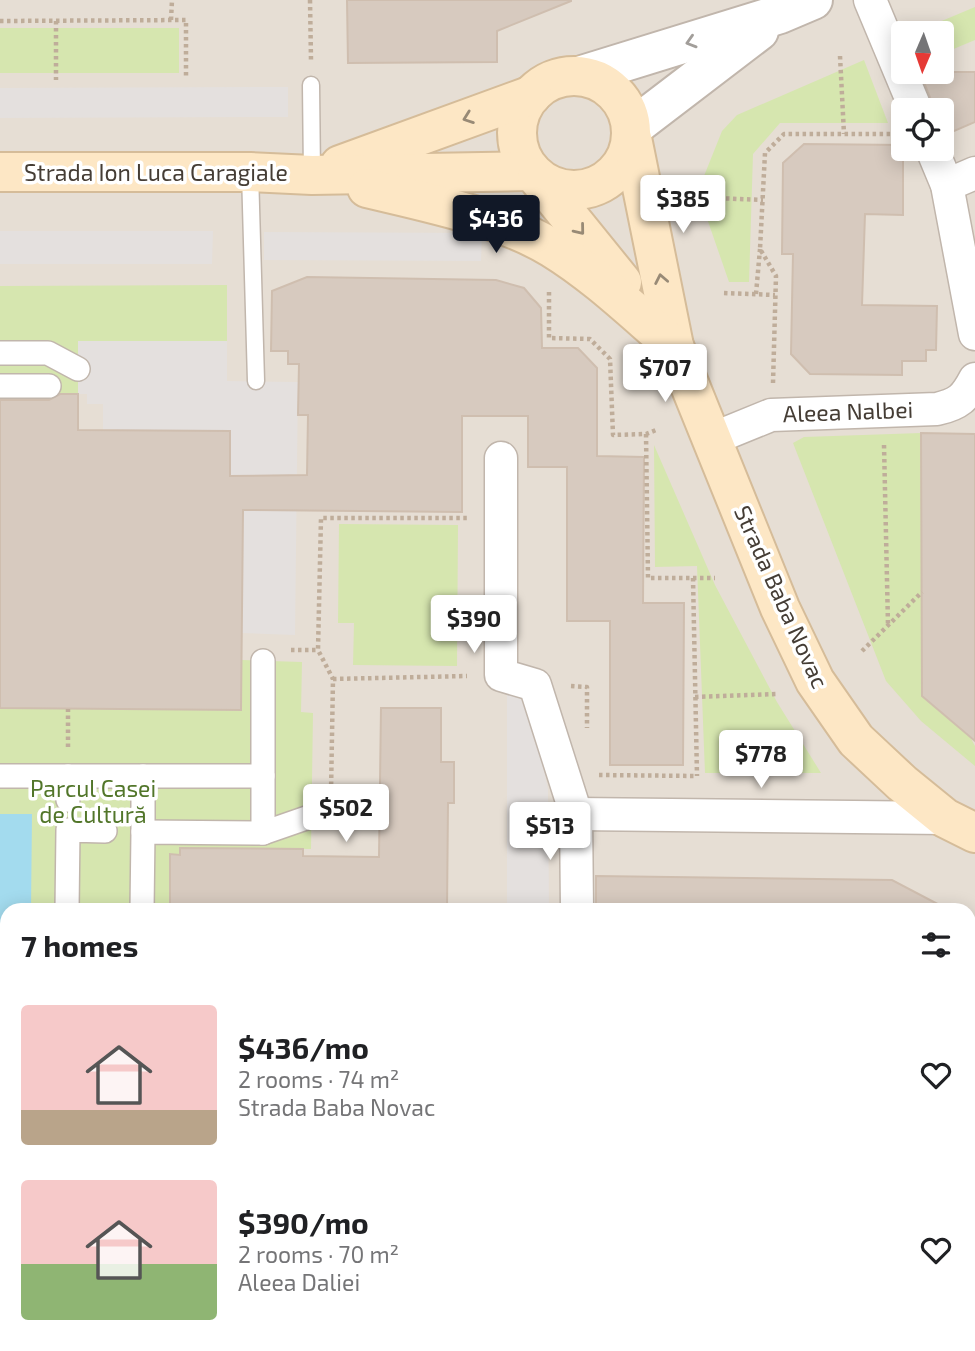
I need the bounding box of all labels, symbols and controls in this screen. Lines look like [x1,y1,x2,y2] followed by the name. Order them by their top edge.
[891,21,954,84] north arrow
[891,21,954,161] map controls
[686,33,698,48] one-way arrow
[891,98,954,161] button: locate
[462,110,474,124] one-way arrow
[24,158,288,186] street label: Strada Ion Luca Caragiale
[642,176,724,235] pin: $385
[656,184,710,212] text: $385
[455,196,537,255] pin: $436
[469,204,523,232] text: $436
[572,223,585,235] one-way arrow
[654,273,669,285] one-way arrow
[624,344,706,404] pin: $707
[639,353,691,381] text: $707
[782,395,914,427] street label: Aleea Nalbei
[729,501,835,692] street label: Strada Baba Novac
[433,596,515,655] pin: $390
[447,604,501,632] text: $390
[720,730,802,790] pin: $778
[735,739,787,767] text: $778
[30,774,156,828] park label: Parcul Casei de Cultură
[305,784,387,844] pin: $502
[319,793,373,821] text: $502
[509,802,591,862] pin: $513
[525,811,575,839] text: $513
[917,926,955,964] icon: filters
[21,927,138,963] text: 7 homes
[238,1029,369,1065] text: $436/mo
[77,1033,161,1117] icon: home
[917,1056,955,1094] icon: heart
[238,1065,399,1093] text: 2 rooms · 74 m²
[238,1093,435,1121] text: Strada Baba Novac
[238,1204,369,1240] text: $390/mo
[77,1208,161,1292] icon: home
[917,1231,955,1269] icon: heart
[238,1240,399,1268] text: 2 rooms · 70 m²
[238,1268,360,1296] text: Aleea Daliei

